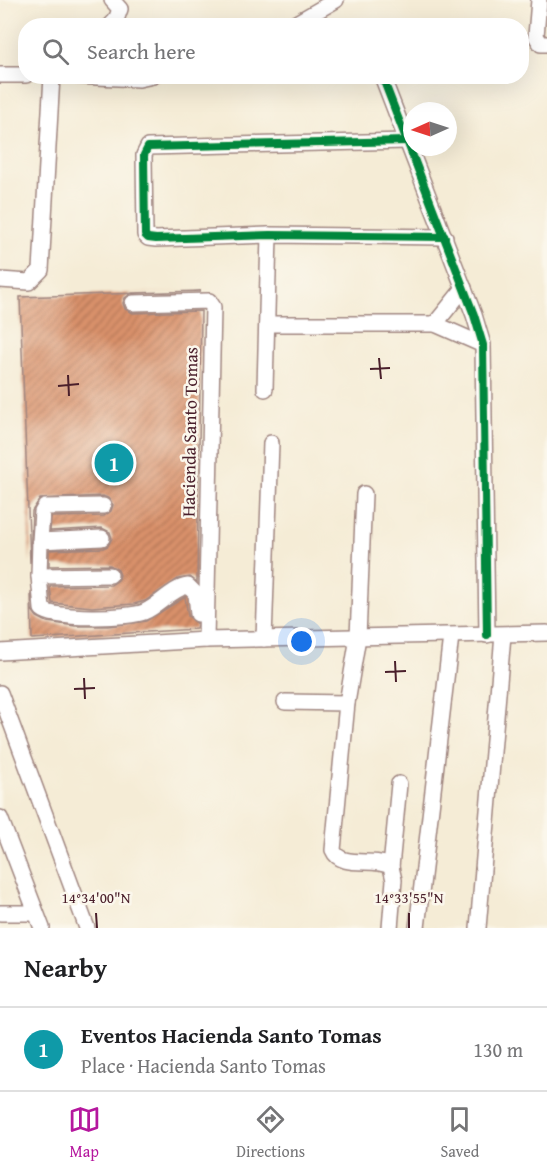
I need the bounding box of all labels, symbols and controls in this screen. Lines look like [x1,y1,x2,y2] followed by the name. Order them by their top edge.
[18,18,529,84] search box
[39,35,72,68] icon: search
[87,35,196,67] text: Search here
[403,102,457,156] north arrow
[175,347,204,517] street label: Hacienda Santo Tomas
[94,440,134,486] pin: 1
[287,627,316,656] your location
[62,887,131,908] text: 14°34'00"N
[375,887,444,908] text: 14°33'55"N
[24,948,107,987] text: Nearby
[81,1019,382,1051] text: Eventos Hacienda Santo Tomas
[38,1035,49,1064] text: 1
[473,1035,523,1064] text: 130 m
[81,1051,326,1080] text: Place · Hacienda Santo Tomas
[68,1103,101,1163] tab: Map
[236,1103,305,1163] tab: Directions
[440,1103,479,1163] tab: Saved

